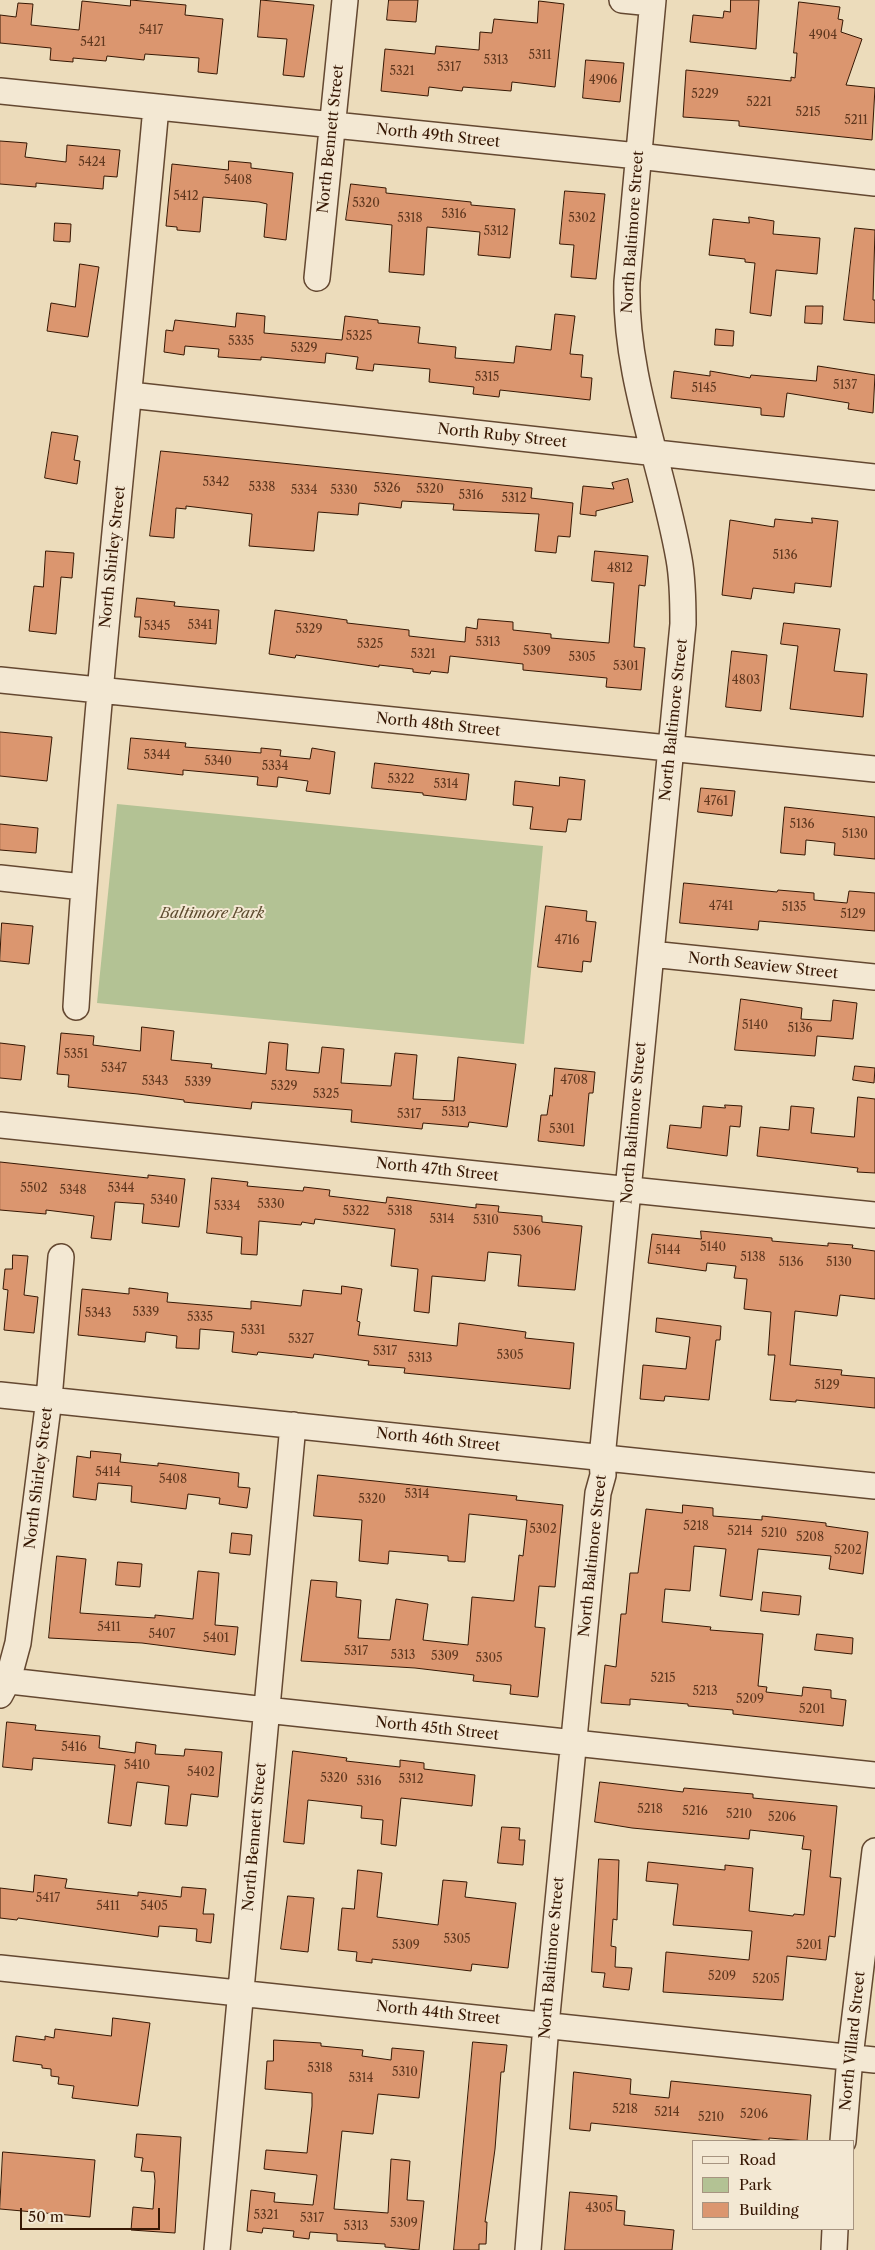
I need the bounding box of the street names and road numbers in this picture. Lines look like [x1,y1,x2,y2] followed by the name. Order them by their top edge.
[314,64,348,214] street label: North Bennett Street
[375,121,501,151] street label: North 49th Street
[618,150,648,314] street label: North Baltimore Street
[436,420,568,452] street label: North Ruby Street
[97,485,129,629] street label: North Shirley Street
[657,638,691,802] street label: North Baltimore Street
[375,710,501,740] street label: North 48th Street
[687,949,839,983] street label: North Seaview Street
[618,1041,650,1205] street label: North Baltimore Street
[375,1155,499,1185] street label: North 47th Street
[21,1406,57,1550] street label: North Shirley Street
[375,1425,501,1455] street label: North 46th Street
[576,1474,610,1638] street label: North Baltimore Street
[374,1714,500,1744] street label: North 45th Street
[240,1762,270,1912] street label: North Bennett Street
[536,1876,568,2040] street label: North Baltimore Street
[837,1970,869,2112] street label: North Villard Street
[375,1998,501,2028] street label: North 44th Street

